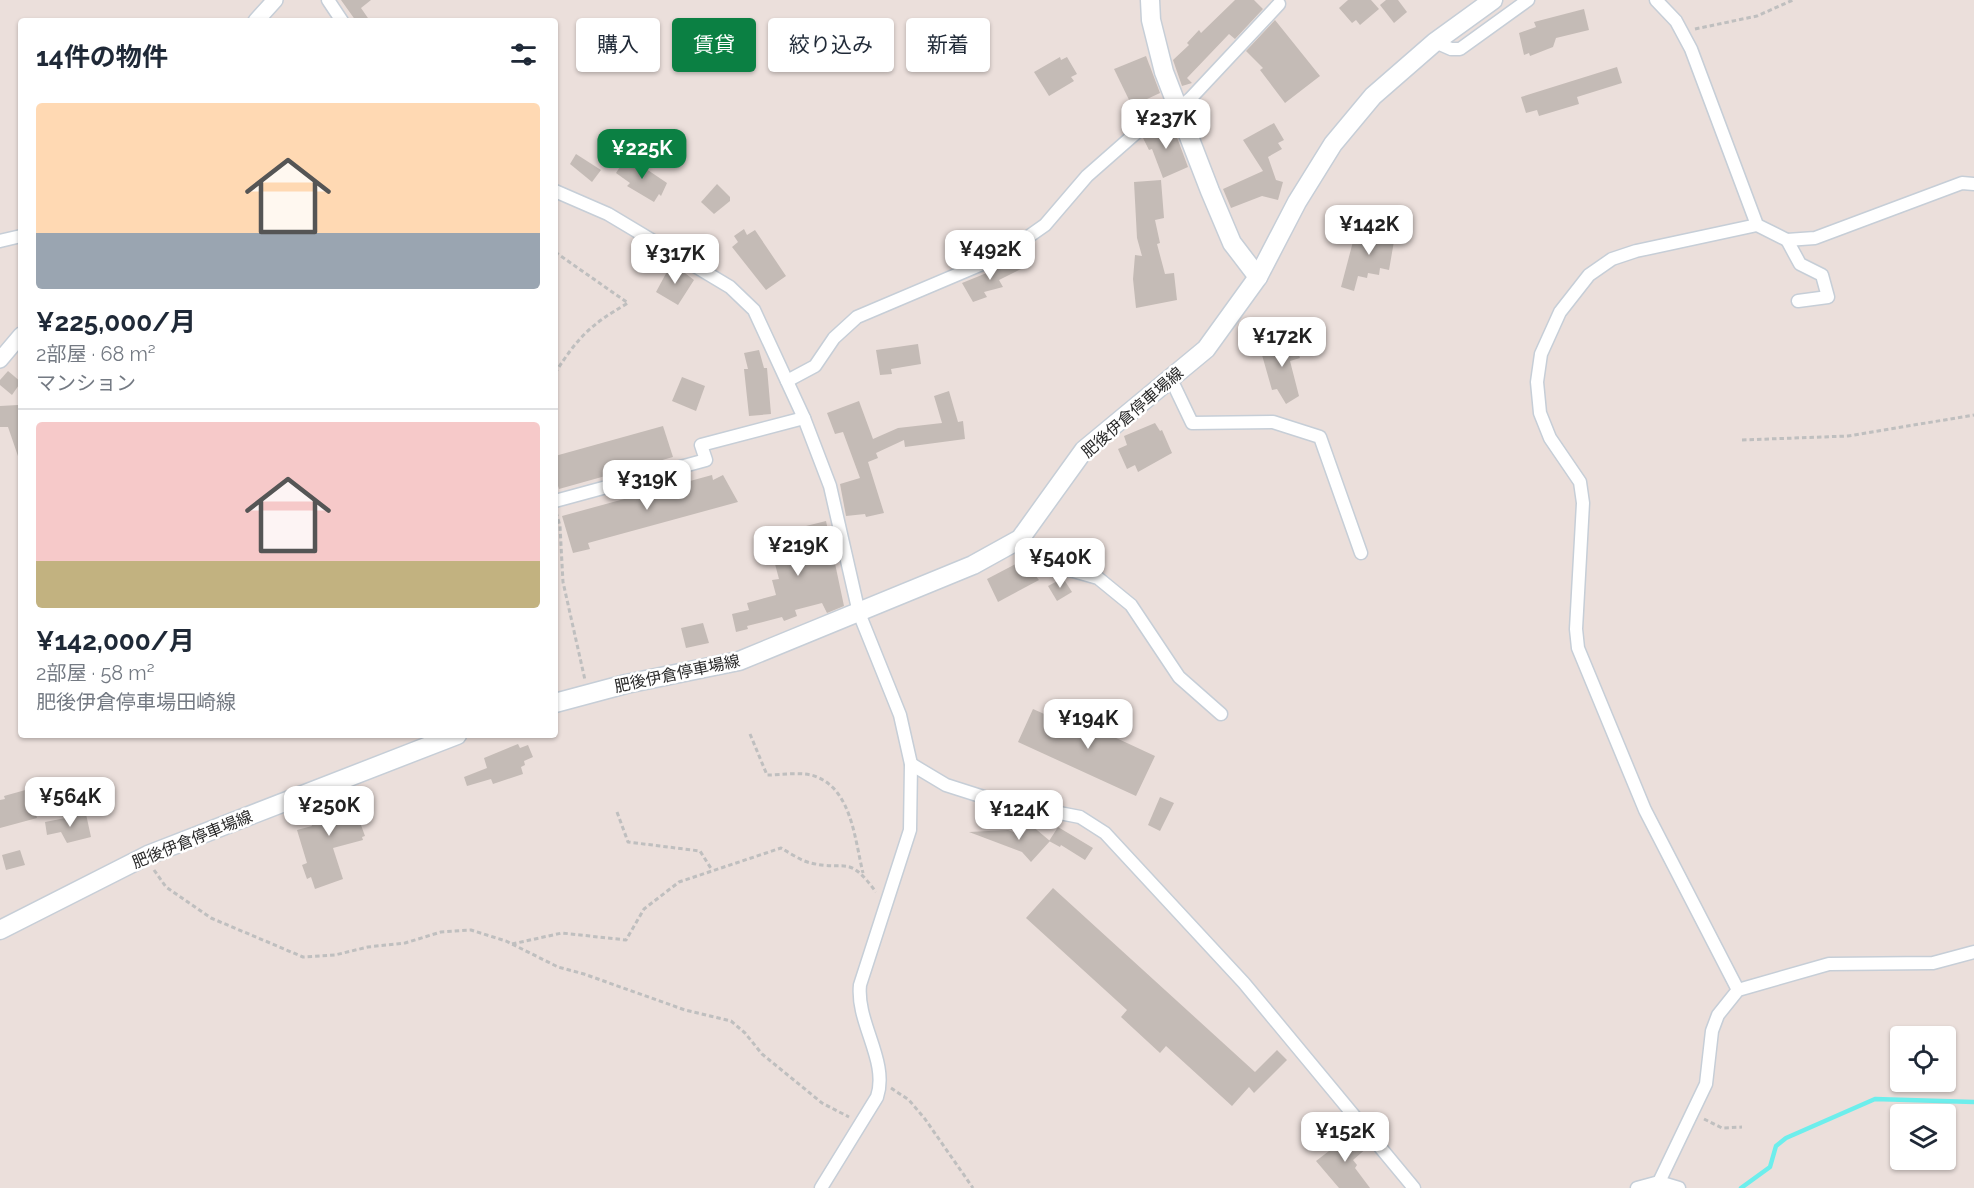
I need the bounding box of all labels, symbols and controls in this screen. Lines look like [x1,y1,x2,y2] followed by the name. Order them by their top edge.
[576,18,660,72] chip: 購入
[672,18,756,72] chip: 賃貸
[768,18,894,72] chip: 絞り込み
[906,18,990,72] chip: 新着
[507,38,540,71] icon: filters
[36,42,168,72] text: 14件の物件
[1124,99,1208,150] pin: ¥237K
[1135,106,1197,130] text: ¥237K
[600,129,684,180] pin: ¥225K
[611,136,673,160] text: ¥225K
[234,142,342,250] icon: home
[1327,205,1411,256] pin: ¥142K
[1339,212,1399,236] text: ¥142K
[948,230,1032,281] pin: ¥492K
[633,234,717,285] pin: ¥317K
[959,237,1021,261] text: ¥492K
[645,241,705,265] text: ¥317K
[36,307,196,337] text: ¥225,000/月
[1240,317,1324,368] pin: ¥172K
[1252,324,1312,348] text: ¥172K
[36,342,156,366] text: 2部屋 · 68 m²
[1078,363,1187,462] street label: 肥後伊倉停車場線
[36,371,136,395] text: マンション
[605,460,689,511] pin: ¥319K
[234,461,342,569] icon: home
[617,467,677,491] text: ¥319K
[756,526,840,577] pin: ¥219K
[768,533,828,557] text: ¥219K
[1018,538,1102,589] pin: ¥540K
[1029,545,1091,569] text: ¥540K
[36,626,195,656] text: ¥142,000/月
[613,651,742,696] street label: 肥後伊倉停車場線
[36,661,154,685] text: 2部屋 · 58 m²
[36,690,236,714] text: 肥後伊倉停車場田崎線
[1046,699,1130,750] pin: ¥194K
[1058,706,1118,730] text: ¥194K
[28,777,112,828] pin: ¥564K
[39,784,101,808] text: ¥564K
[287,786,371,837] pin: ¥250K
[977,790,1061,841] pin: ¥124K
[298,793,360,817] text: ¥250K
[989,797,1049,821] text: ¥124K
[129,807,255,872] street label: 肥後伊倉停車場線
[1890,1026,1956,1170] map controls
[1890,1026,1956,1092] button: locate
[1890,1104,1956,1170] button: layers
[1303,1112,1387,1163] pin: ¥152K
[1315,1119,1375,1143] text: ¥152K

